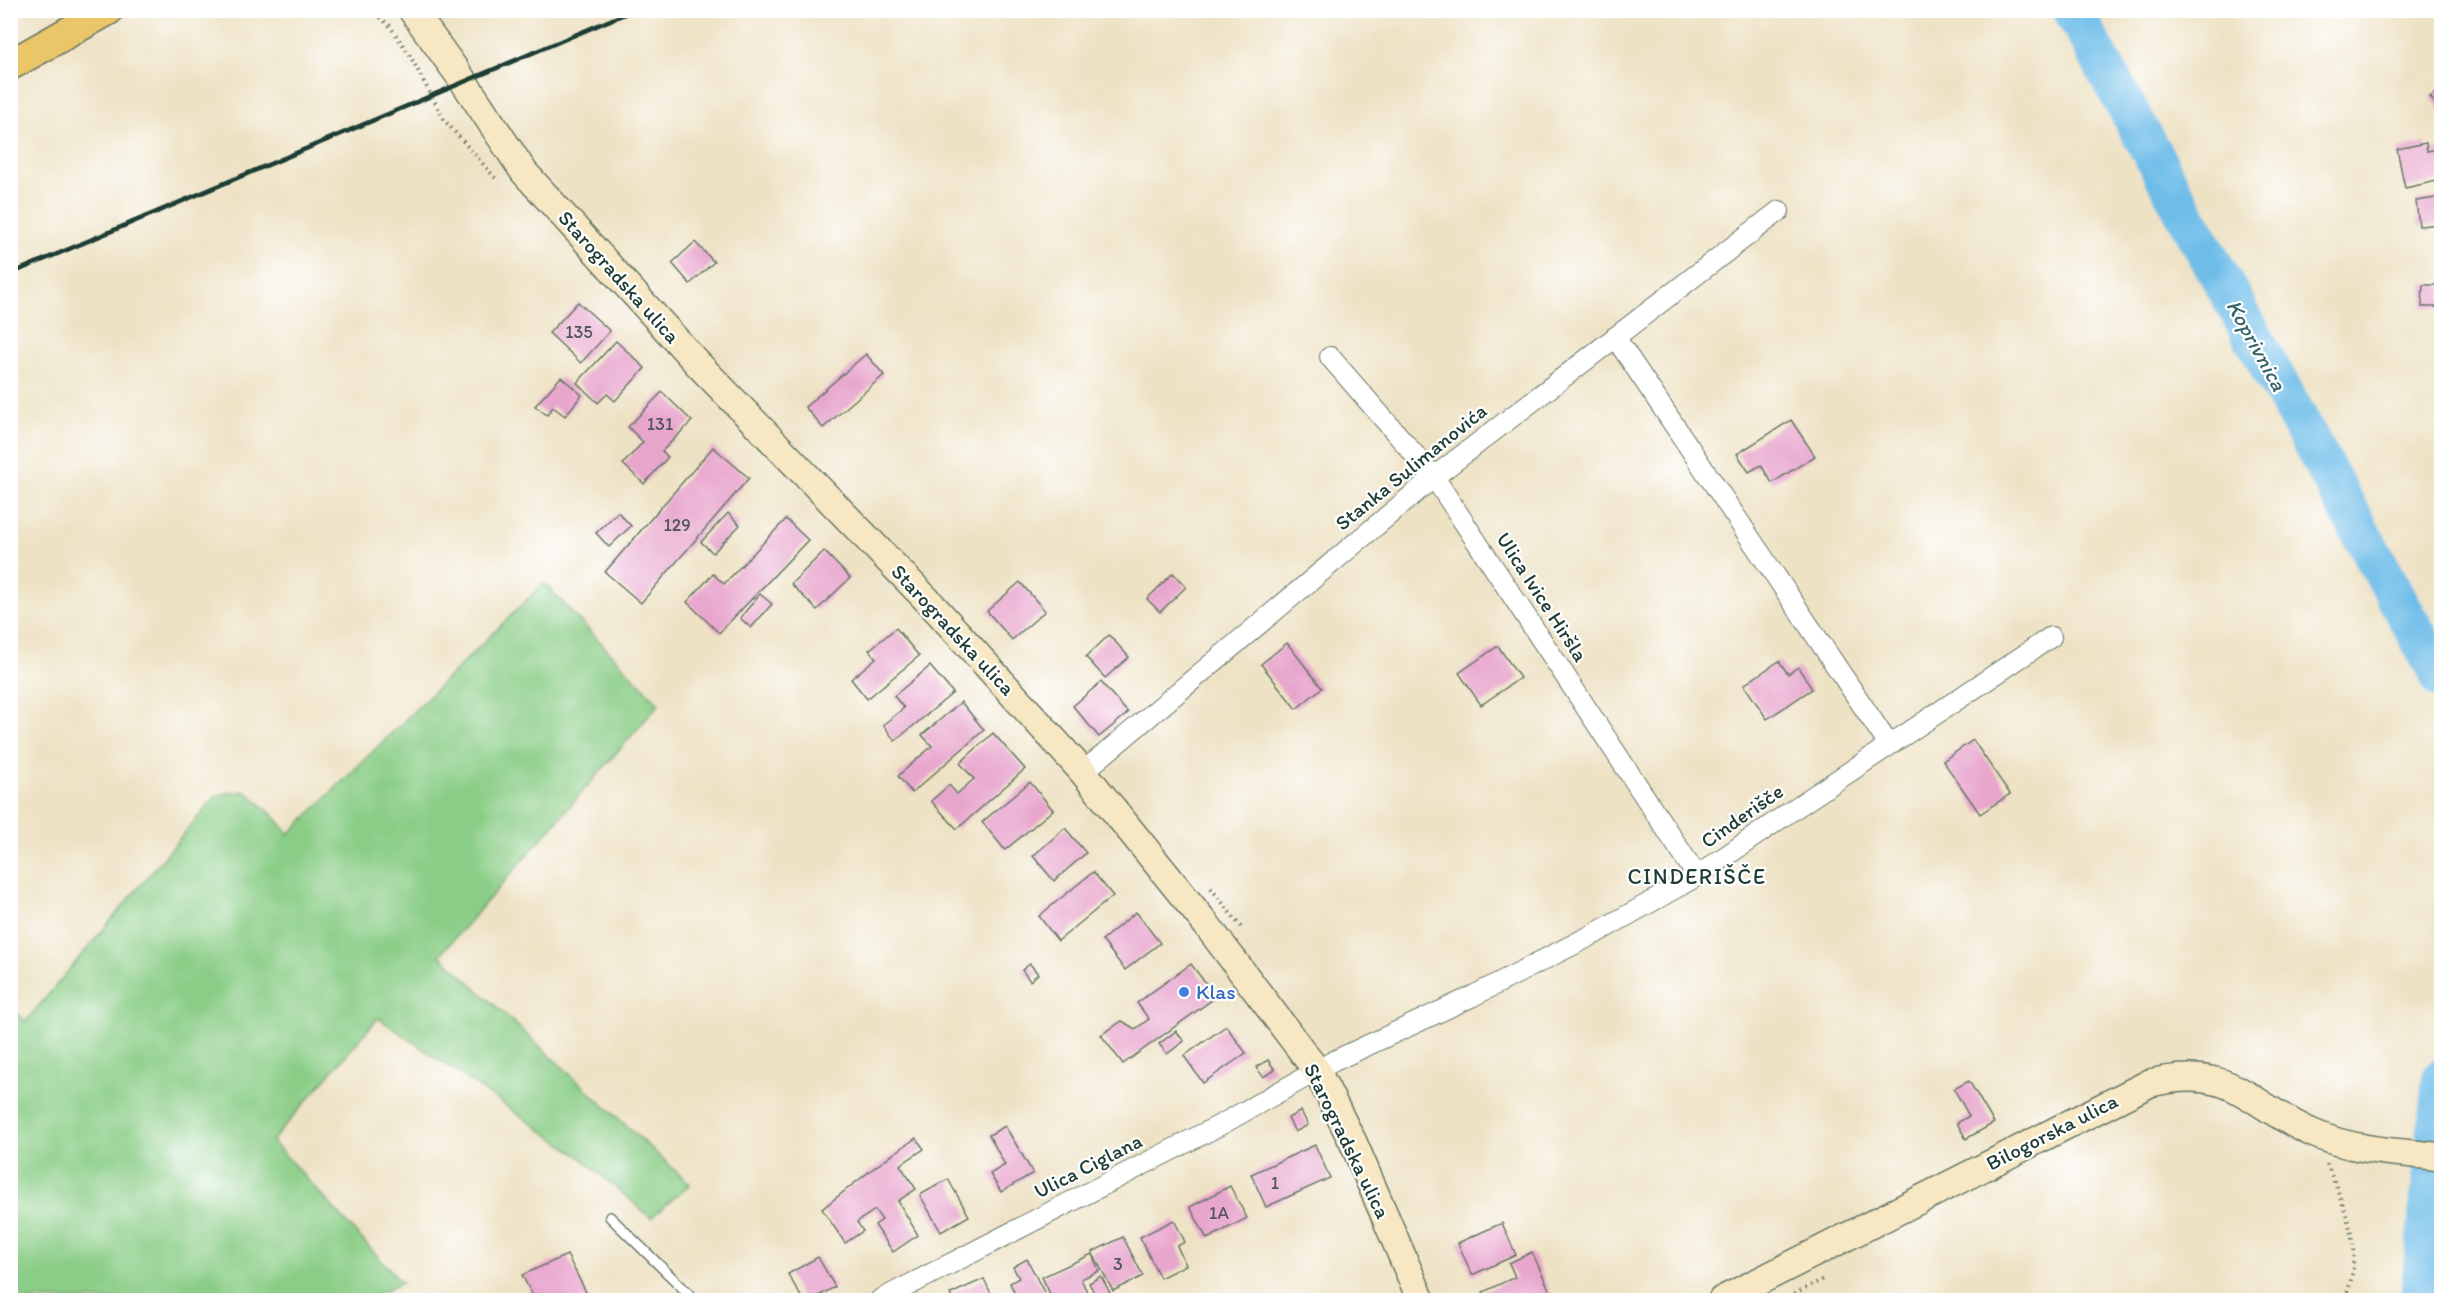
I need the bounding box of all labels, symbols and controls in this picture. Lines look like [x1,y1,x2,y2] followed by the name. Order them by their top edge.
[553,205,686,348] street label: Starogradska ulica
[2220,295,2293,396] water label: Koprivnica
[565,321,593,343] house number: 135
[1330,398,1491,535] street label: Stanka Sulimanovića
[647,413,673,435] house number: 131
[663,514,691,536] house number: 129
[1491,527,1594,666] street label: Ulica Ivice Hiršla
[886,559,1021,700] street label: Starogradska ulica
[1696,778,1788,853] street label: Cinderišče
[1627,863,1767,890] district label: CINDERIŠČE
[1196,979,1236,1004] place label: Klas
[1177,985,1191,999] marker: Klas
[1299,1059,1396,1223] street label: Starogradska ulica
[1982,1088,2122,1175] street label: Bilogorska ulica
[1030,1128,1146,1203] street label: Ulica Ciglana
[1271,1172,1279,1194] house number: 1
[1209,1202,1229,1224] house number: 1A
[1113,1253,1123,1275] house number: 3

